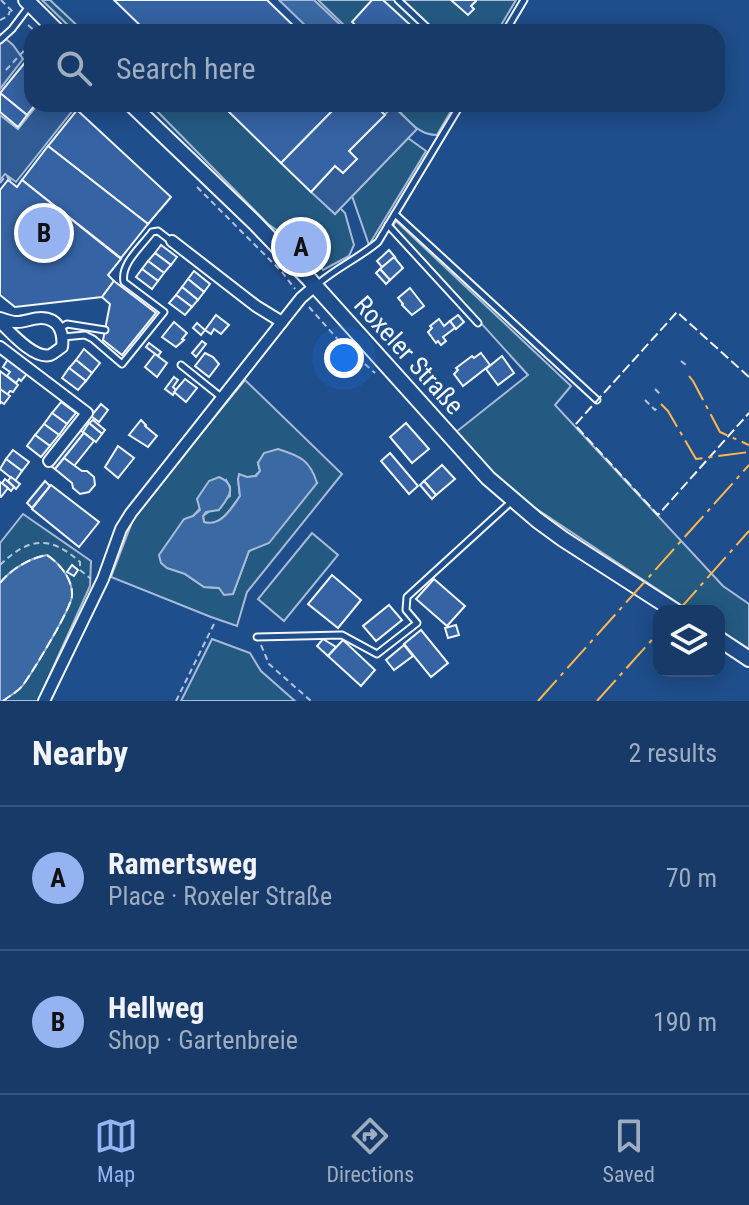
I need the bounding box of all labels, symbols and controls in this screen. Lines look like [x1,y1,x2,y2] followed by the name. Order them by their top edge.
[24,24,725,112] search box
[52,46,96,90] icon: search
[116,51,256,86] text: Search here
[18,203,70,263] pin: B
[275,217,327,277] pin: A
[348,290,470,420] street label: Roxeler Straße
[324,338,364,378] your location
[653,605,725,677] map controls
[653,605,725,677] button: layers
[32,733,128,773] text: Nearby
[628,738,717,768] text: 2 results
[108,846,257,881] text: Ramertsweg
[50,863,66,893] text: A
[666,863,717,893] text: 70 m
[108,881,332,911] text: Place · Roxeler Straße
[108,990,204,1025] text: Hellweg
[51,1007,65,1037] text: B
[653,1007,717,1037] text: 190 m
[108,1025,298,1055] text: Shop · Gartenbreie
[94,1114,138,1187] tab: Map
[326,1114,414,1187] tab: Directions
[603,1114,655,1187] tab: Saved

